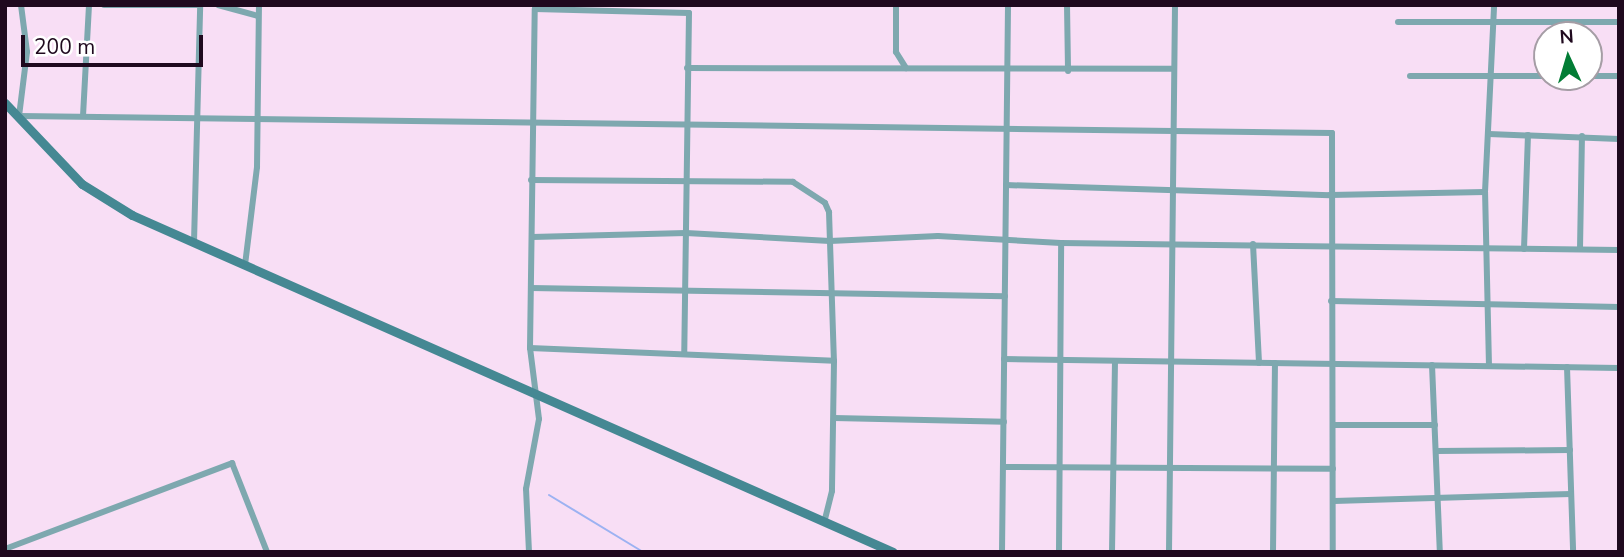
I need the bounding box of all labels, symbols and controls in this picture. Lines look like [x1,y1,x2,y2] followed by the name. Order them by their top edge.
[24,21,206,65] scale bar
[1533,21,1603,91] north arrow
[1559,24,1575,51] text: N
[34,33,95,61] text: 200 m

